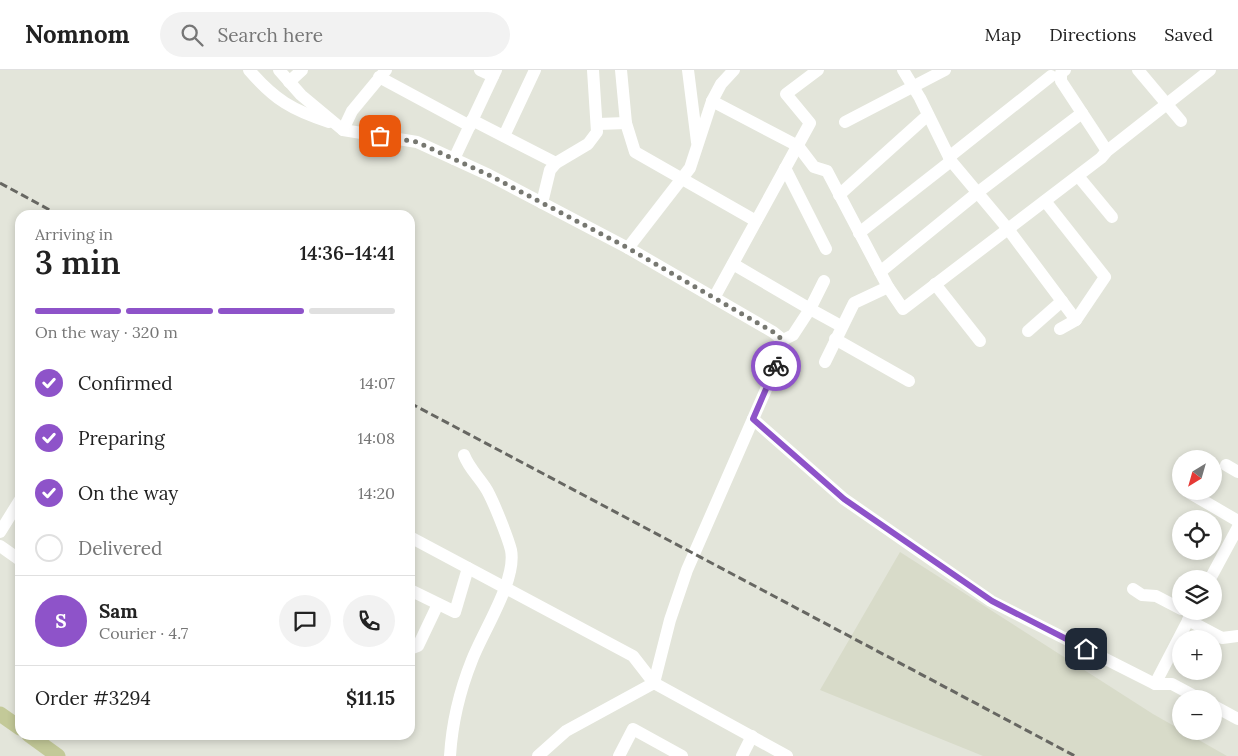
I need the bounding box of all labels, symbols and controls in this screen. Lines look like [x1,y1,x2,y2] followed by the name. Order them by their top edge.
[160,12,510,57] search box
[25,19,130,50] text: Nomnom
[178,21,206,49] icon: search
[218,23,323,47] text: Search here
[985,23,1021,46] text: Map
[1049,23,1136,46] text: Directions
[1164,23,1213,46] text: Saved
[359,115,401,157] pin
[366,122,394,150] icon: bag
[35,224,113,244] text: Arriving in
[300,241,395,265] text: 14:36–14:41
[35,242,121,283] text: 3 min
[35,322,178,342] text: On the way · 320 m
[751,341,801,391] courier
[762,352,790,380] icon: bike
[35,369,63,397] icon: check
[78,371,173,395] text: Confirmed
[360,373,395,393] text: 14:07
[35,424,63,452] icon: check
[78,426,165,450] text: Preparing
[358,428,395,448] text: 14:08
[1172,450,1222,500] north arrow
[1172,450,1222,740] map controls
[35,479,63,507] icon: check
[78,481,178,505] text: On the way
[358,483,395,503] text: 14:20
[1172,510,1222,560] button: locate
[78,536,162,560] text: Delivered
[1172,570,1222,620] button: layers
[279,595,331,647] button: chat
[343,595,395,647] button: phone
[99,599,138,623] text: Sam
[55,609,67,633] text: S
[99,623,188,643] text: Courier · 4.7
[1065,628,1107,670] pin
[1172,630,1222,680] button: +
[1072,635,1100,663] icon: home
[35,686,151,710] text: Order #3294
[346,686,395,710] text: $11.15
[1172,690,1222,740] button: −

